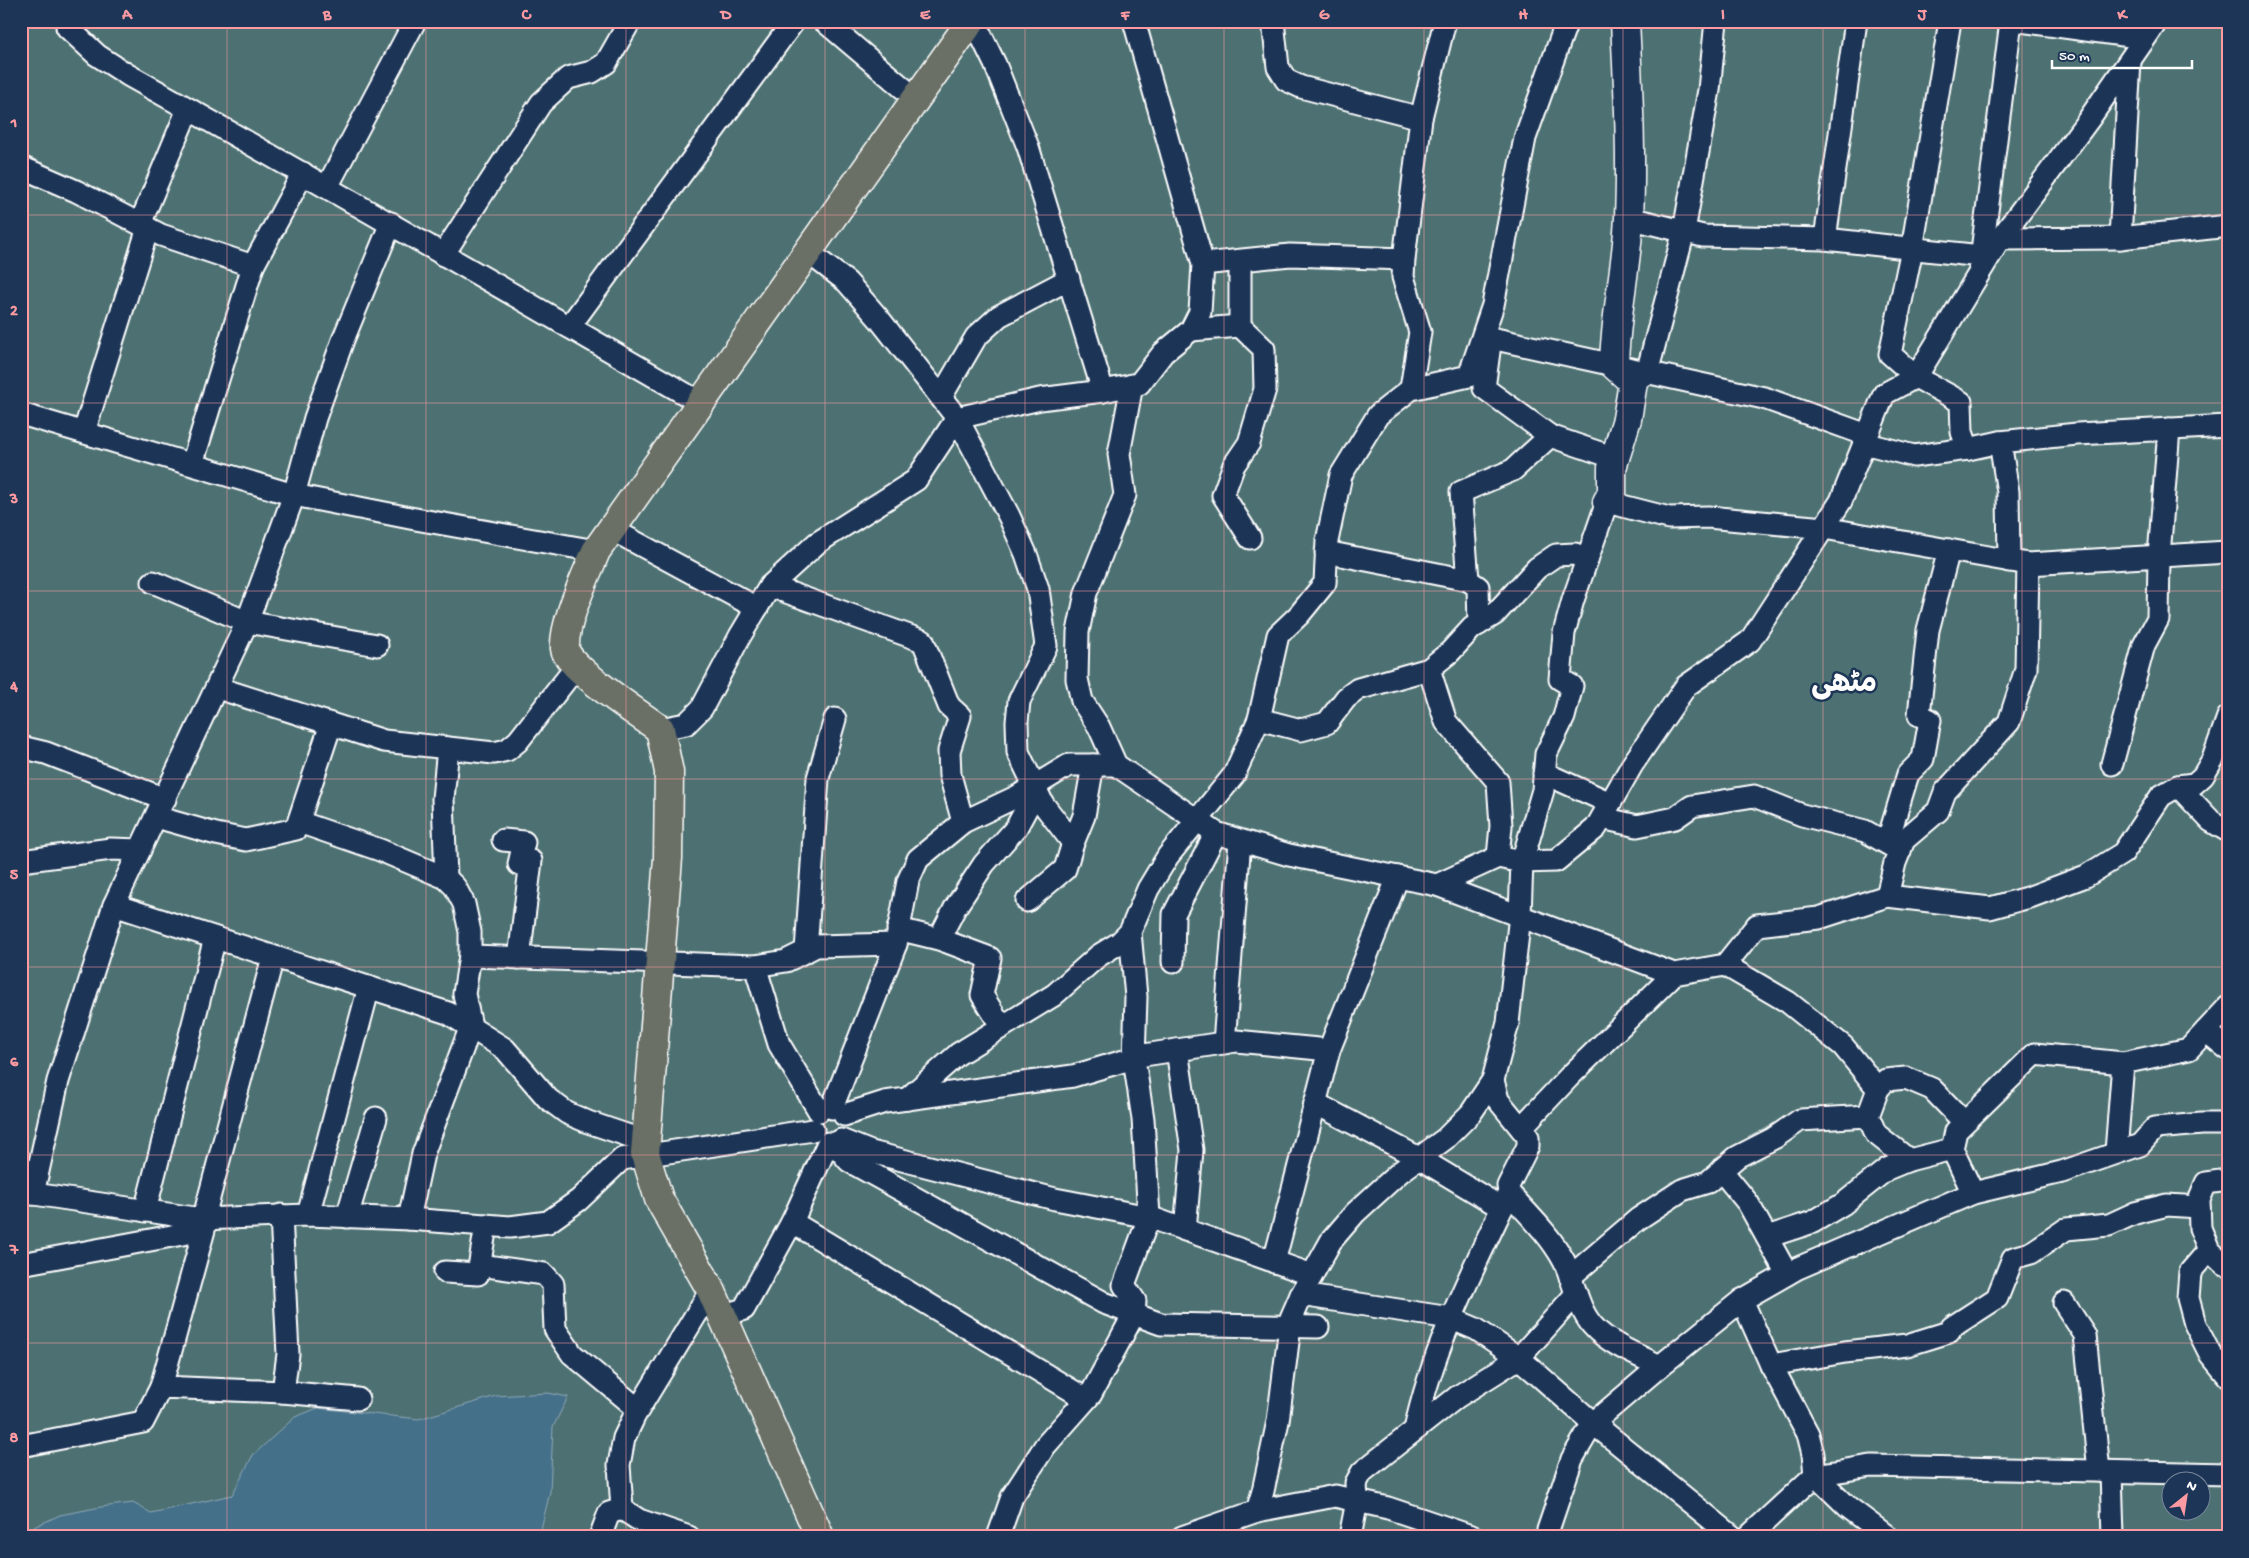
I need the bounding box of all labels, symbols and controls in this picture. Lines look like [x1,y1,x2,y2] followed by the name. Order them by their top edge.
[121,7,133,26] text: A
[322,7,332,26] text: B
[521,7,532,26] text: C
[719,7,732,26] text: D
[920,7,931,26] text: E
[1120,7,1131,26] text: F
[1319,7,1330,26] text: G
[1518,7,1528,26] text: H
[1721,7,1725,26] text: I
[1917,7,1928,26] text: J
[2117,7,2129,26] text: K
[2052,38,2192,70] scale bar
[2059,48,2090,66] text: 50 m
[10,115,17,134] text: 1
[10,303,18,322] text: 2
[9,491,18,510] text: 3
[1811,669,1877,703] district label: مٹھی
[9,679,18,698] text: 4
[10,867,19,886] text: 5
[10,1054,19,1073] text: 6
[9,1242,19,1261] text: 7
[10,1430,19,1449] text: 8
[2162,1470,2212,1520] north arrow
[2183,1477,2199,1497] text: N

